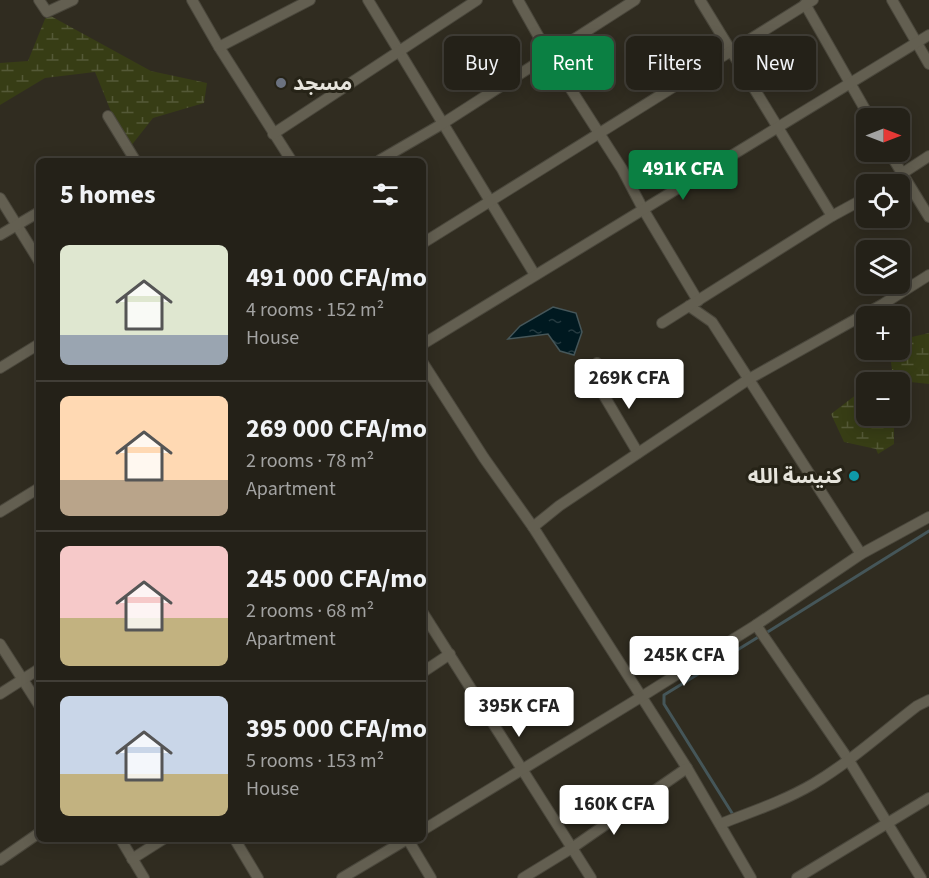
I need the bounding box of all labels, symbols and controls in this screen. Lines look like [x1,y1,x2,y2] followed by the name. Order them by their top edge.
[444,36,520,90] chip: Buy
[532,36,614,90] chip: Rent
[626,36,722,90] chip: Filters
[734,36,816,90] chip: New
[293,68,352,98] place label: مسجد
[274,76,288,90] marker: مسجد
[856,108,910,162] north arrow
[856,108,910,426] map controls
[621,150,745,201] pin: 491K CFA
[643,155,723,183] text: 491K CFA
[856,174,910,228] button: locate
[60,176,155,213] text: 5 homes
[369,178,402,211] icon: filters
[856,240,910,294] button: layers
[246,259,427,296] text: 491 000 CFA/mo
[108,269,180,341] icon: home
[246,296,384,324] text: 4 rooms · 152 m²
[856,306,910,360] button: +
[246,324,299,352] text: House
[567,359,691,410] pin: 269K CFA
[589,364,669,392] text: 269K CFA
[856,372,910,426] button: −
[246,410,427,447] text: 269 000 CFA/mo
[108,420,180,492] icon: home
[246,447,374,475] text: 2 rooms · 78 m²
[748,461,842,491] place label: كنيسة الله
[847,469,861,483] marker: كنيسة الله
[246,475,336,503] text: Apartment
[246,560,427,597] text: 245 000 CFA/mo
[108,570,180,642] icon: home
[246,597,374,625] text: 2 rooms · 68 m²
[246,625,336,653] text: Apartment
[622,636,746,687] pin: 245K CFA
[644,641,724,669] text: 245K CFA
[457,687,581,738] pin: 395K CFA
[479,692,559,720] text: 395K CFA
[246,710,427,747] text: 395 000 CFA/mo
[108,720,180,792] icon: home
[246,747,384,775] text: 5 rooms · 153 m²
[246,775,299,803] text: House
[552,785,676,836] pin: 160K CFA
[574,790,654,818] text: 160K CFA

